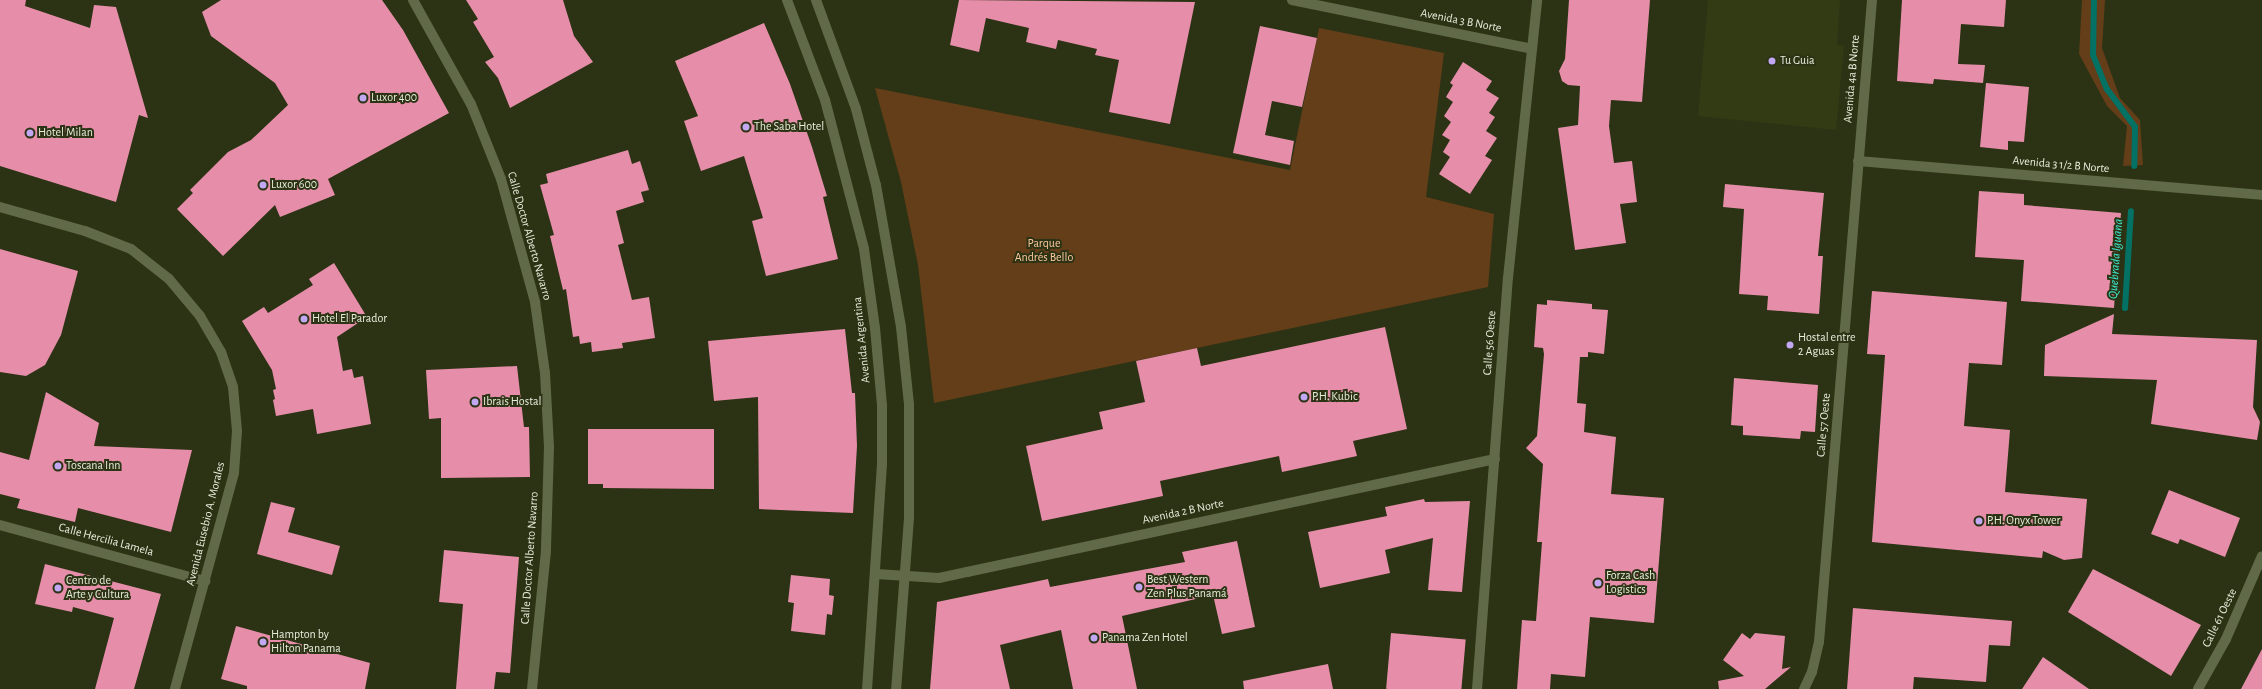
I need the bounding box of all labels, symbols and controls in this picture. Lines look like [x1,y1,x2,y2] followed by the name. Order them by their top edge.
[1419,6,1503,36] street label: Avenida 3 B Norte
[1841,34,1863,124] street label: Avenida 4a B Norte
[1780,54,1815,68] place label: Tu Guia
[1767,56,1777,66] marker: Tu Guia
[371,91,417,105] place label: Luxor 400
[358,93,368,103] marker: Luxor 400
[754,120,824,134] place label: The Saba Hotel
[741,122,751,132] marker: The Saba Hotel
[38,126,93,140] place label: Hotel Milan
[25,128,35,138] marker: Hotel Milan
[2012,154,2110,176] street label: Avenida 3 1/2 B Norte
[504,170,554,302] street label: Calle Doctor Alberto Navarro
[271,178,317,192] place label: Luxor 600
[258,180,268,190] marker: Luxor 600
[2106,218,2128,300] water label: Quebrada Iguana
[1015,237,1073,265] park label: Parque Andrés Bello
[850,296,874,384] street label: Avenida Argentina
[1481,310,1499,376] street label: Calle 56 Oeste
[312,312,387,326] place label: Hotel El Parador
[299,314,309,324] marker: Hotel El Parador
[1798,331,1856,359] place label: Hostal entre 2 Aguas
[1785,340,1795,350] marker: Hostal entre 2 Aguas
[1312,390,1358,404] place label: P.H. Kubic
[1299,392,1309,402] marker: P.H. Kubic
[1814,392,1834,458] street label: Calle 57 Oeste
[483,395,541,409] place label: Ibrais Hostal
[470,397,480,407] marker: Ibrais Hostal
[66,459,120,473] place label: Toscana Inn
[184,460,228,588] street label: Avenida Eusebio A. Morales
[53,461,63,471] marker: Toscana Inn
[518,491,542,625] street label: Calle Doctor Alberto Navarro
[1141,496,1225,528] street label: Avenida 2 B Norte
[1987,514,2060,528] place label: P.H. Onyx Tower
[1974,516,1984,526] marker: P.H. Onyx Tower
[57,520,155,560] street label: Calle Hercilia Lamela
[1606,569,1655,597] place label: Forza Cash Logistics
[1147,573,1227,601] place label: Best Western Zen Plus Panamá
[66,574,129,602] place label: Centro de Arte y Cultura
[1593,578,1603,588] marker: Forza Cash Logistics
[1134,582,1144,592] marker: Best Western Zen Plus Panamá
[53,583,63,593] marker: Centro de Arte y Cultura
[2200,586,2240,650] street label: Calle 61 Oeste
[271,628,341,656] place label: Hampton by Hilton Panama
[1102,631,1188,645] place label: Panama Zen Hotel
[1089,633,1099,643] marker: Panama Zen Hotel
[258,637,268,647] marker: Hampton by Hilton Panama

